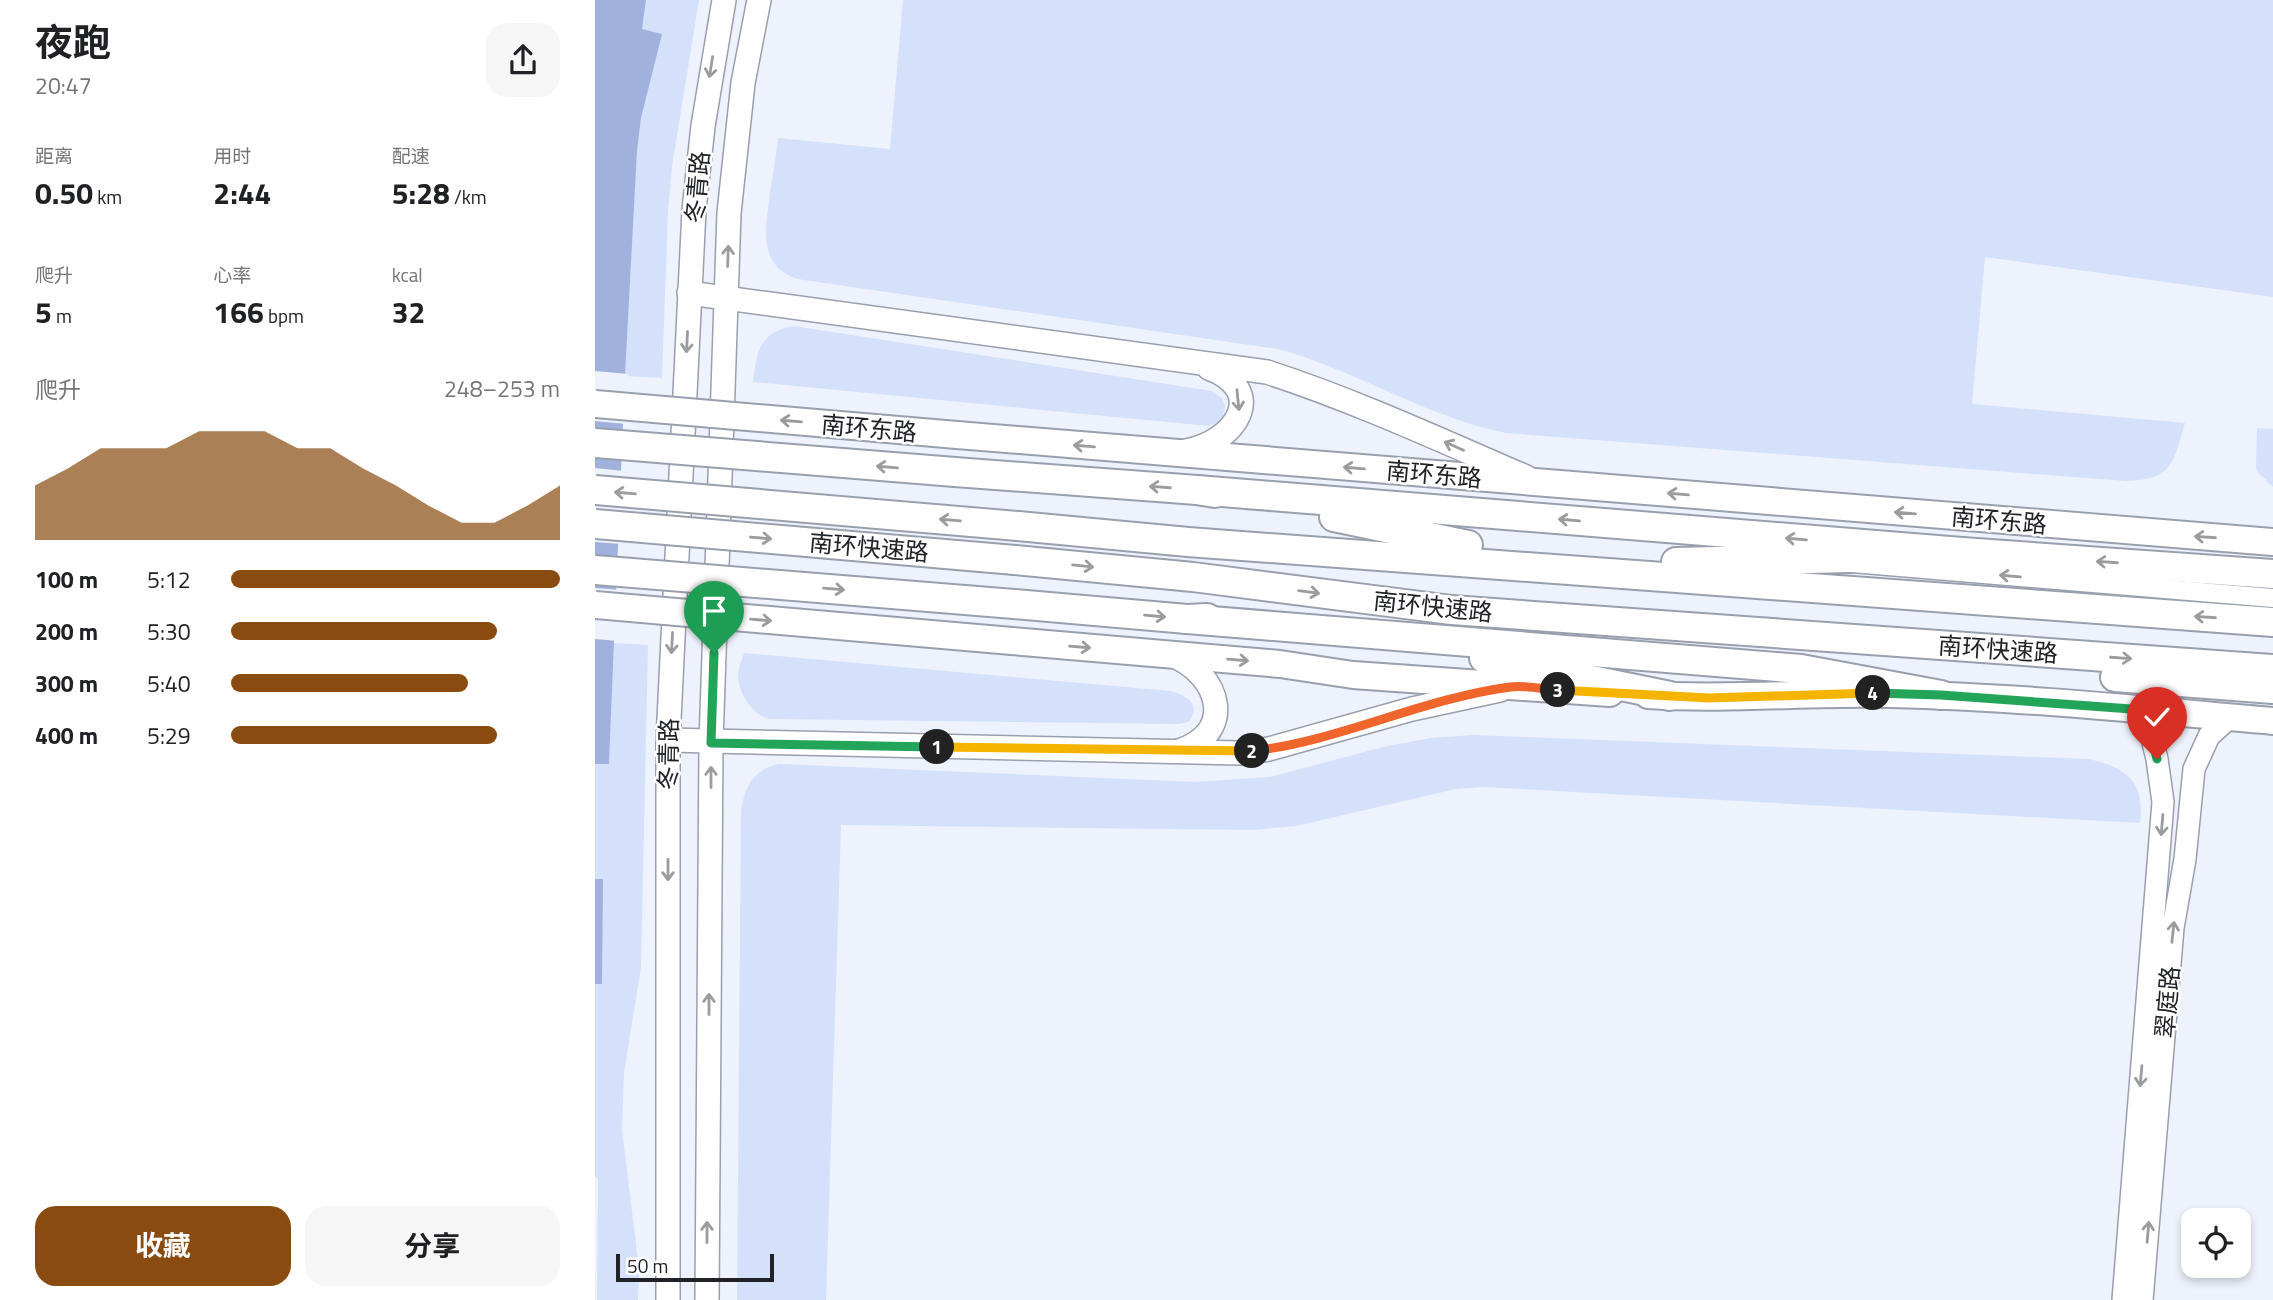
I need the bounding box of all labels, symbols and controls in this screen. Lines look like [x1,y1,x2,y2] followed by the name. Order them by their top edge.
[35,13,111,71] text: 夜跑
[486,23,560,97] button: share
[704,55,717,78] one-way arrow
[35,68,92,103] text: 20:47
[35,141,73,170] text: 距离
[213,141,251,170] text: 用时
[392,141,430,170] text: 配速
[676,150,718,224] street label: 冬青路
[35,170,93,216] text: 0.50
[213,170,271,216] text: 2:44
[392,170,450,216] text: 5:28
[93,182,122,211] text: km
[450,182,487,211] text: /km
[721,244,734,267] one-way arrow
[35,260,73,289] text: 爬升
[213,260,251,289] text: 心率
[392,260,423,289] text: kcal
[35,289,52,335] text: 5
[213,289,264,335] text: 166
[392,289,425,335] text: 32
[52,301,72,330] text: m
[264,301,304,330] text: bpm
[680,331,693,353] one-way arrow
[444,371,560,406] text: 248–253 m
[35,372,81,407] text: 爬升
[1232,388,1245,411] one-way arrow
[820,406,918,450] street label: 南环东路
[780,414,803,427] one-way arrow
[1444,438,1465,452] one-way arrow
[1073,439,1096,452] one-way arrow
[1385,452,1483,496] street label: 南环东路
[876,460,899,473] one-way arrow
[1343,461,1366,474] one-way arrow
[1149,480,1172,493] one-way arrow
[615,486,637,499] one-way arrow
[1667,487,1690,500] one-way arrow
[1950,498,2048,542] street label: 南环东路
[1894,506,1917,519] one-way arrow
[939,513,962,526] one-way arrow
[1558,513,1581,526] one-way arrow
[808,524,930,570] street label: 南环快速路
[2194,530,2217,543] one-way arrow
[749,532,771,545] one-way arrow
[1785,532,1808,545] one-way arrow
[2096,556,2119,569] one-way arrow
[1071,560,1093,573] one-way arrow
[35,562,98,597] text: 100 m
[147,562,191,597] text: 5:12
[1999,569,2021,582] one-way arrow
[684,581,744,653] pin
[1371,582,1495,630] street label: 南环快速路
[822,583,845,596] one-way arrow
[1297,585,1320,598] one-way arrow
[695,592,733,630] icon: arrive
[1144,610,1166,623] one-way arrow
[2194,610,2217,623] one-way arrow
[35,614,98,649] text: 200 m
[147,614,191,649] text: 5:30
[749,614,771,627] one-way arrow
[1937,627,2059,671] street label: 南环快速路
[666,631,679,654] one-way arrow
[1068,641,1091,654] one-way arrow
[2110,652,2132,665] one-way arrow
[1227,654,1249,667] one-way arrow
[35,666,98,701] text: 300 m
[147,666,191,701] text: 5:40
[1541,672,1576,708] pin: 3
[1552,675,1563,704] text: 3
[1855,676,1891,710] pin: 4
[1867,678,1878,707] text: 4
[2127,687,2187,759] pin
[2138,698,2176,736] icon: check
[35,718,98,753] text: 400 m
[147,718,191,753] text: 5:29
[649,718,687,790] street label: 冬青路
[919,730,955,764] pin: 1
[931,732,942,761] text: 1
[1235,734,1269,768] pin: 2
[1246,736,1257,765] text: 2
[704,766,718,789] one-way arrow
[2155,813,2168,836] one-way arrow
[661,859,675,882] one-way arrow
[2167,921,2180,944] one-way arrow
[2146,965,2188,1039] street label: 翠庭路
[702,993,716,1016] one-way arrow
[2134,1064,2147,1087] one-way arrow
[35,1206,291,1286] button: 收藏
[305,1206,560,1286] button: 分享
[2181,1208,2251,1278] map controls
[2181,1208,2251,1278] button: locate
[701,1221,714,1244] one-way arrow
[2142,1221,2155,1244] one-way arrow
[616,1251,773,1283] scale bar
[627,1251,668,1280] text: 50 m

